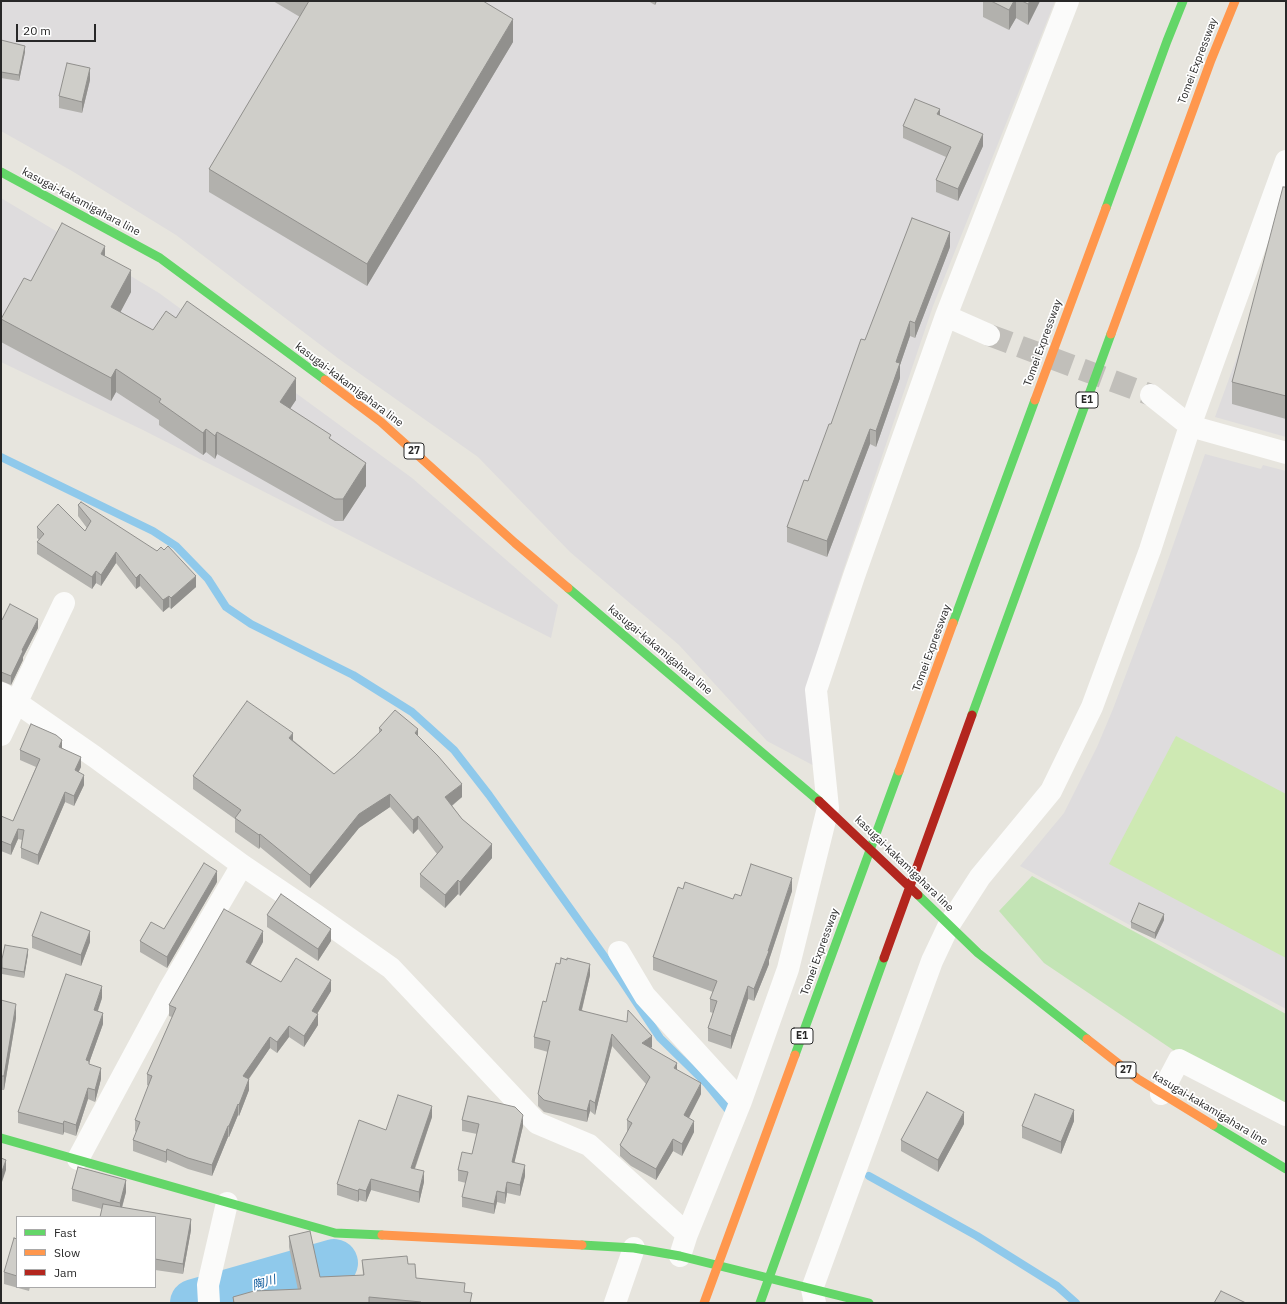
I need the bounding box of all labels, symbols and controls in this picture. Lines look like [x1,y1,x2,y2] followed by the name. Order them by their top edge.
[18,16,98,42] scale bar
[1175,16,1221,106] street label: Tomei Expressway
[23,23,51,38] text: 20 m
[20,165,142,239] street label: kasugai-kakamigahara line
[1021,298,1065,388] street label: Tomei Expressway
[292,340,406,430] street label: kasugai-kakamigahara line
[1076,392,1098,408] road number: E1
[404,443,424,459] road number: 27
[605,603,715,697] street label: kasugai-kakamigahara line
[910,603,954,693] street label: Tomei Expressway
[852,813,956,915] street label: kasugai-kakamigahara line
[798,907,842,997] street label: Tomei Expressway
[791,1028,813,1044] road number: E1
[1116,1062,1136,1078] road number: 27
[1150,1069,1270,1149] street label: kasugai-kakamigahara line
[16,1216,156,1288] legend
[54,1225,77,1240] text: Fast
[54,1245,80,1260] text: Slow
[54,1265,77,1280] text: Jam
[250,1273,278,1293] water label: 陶川

